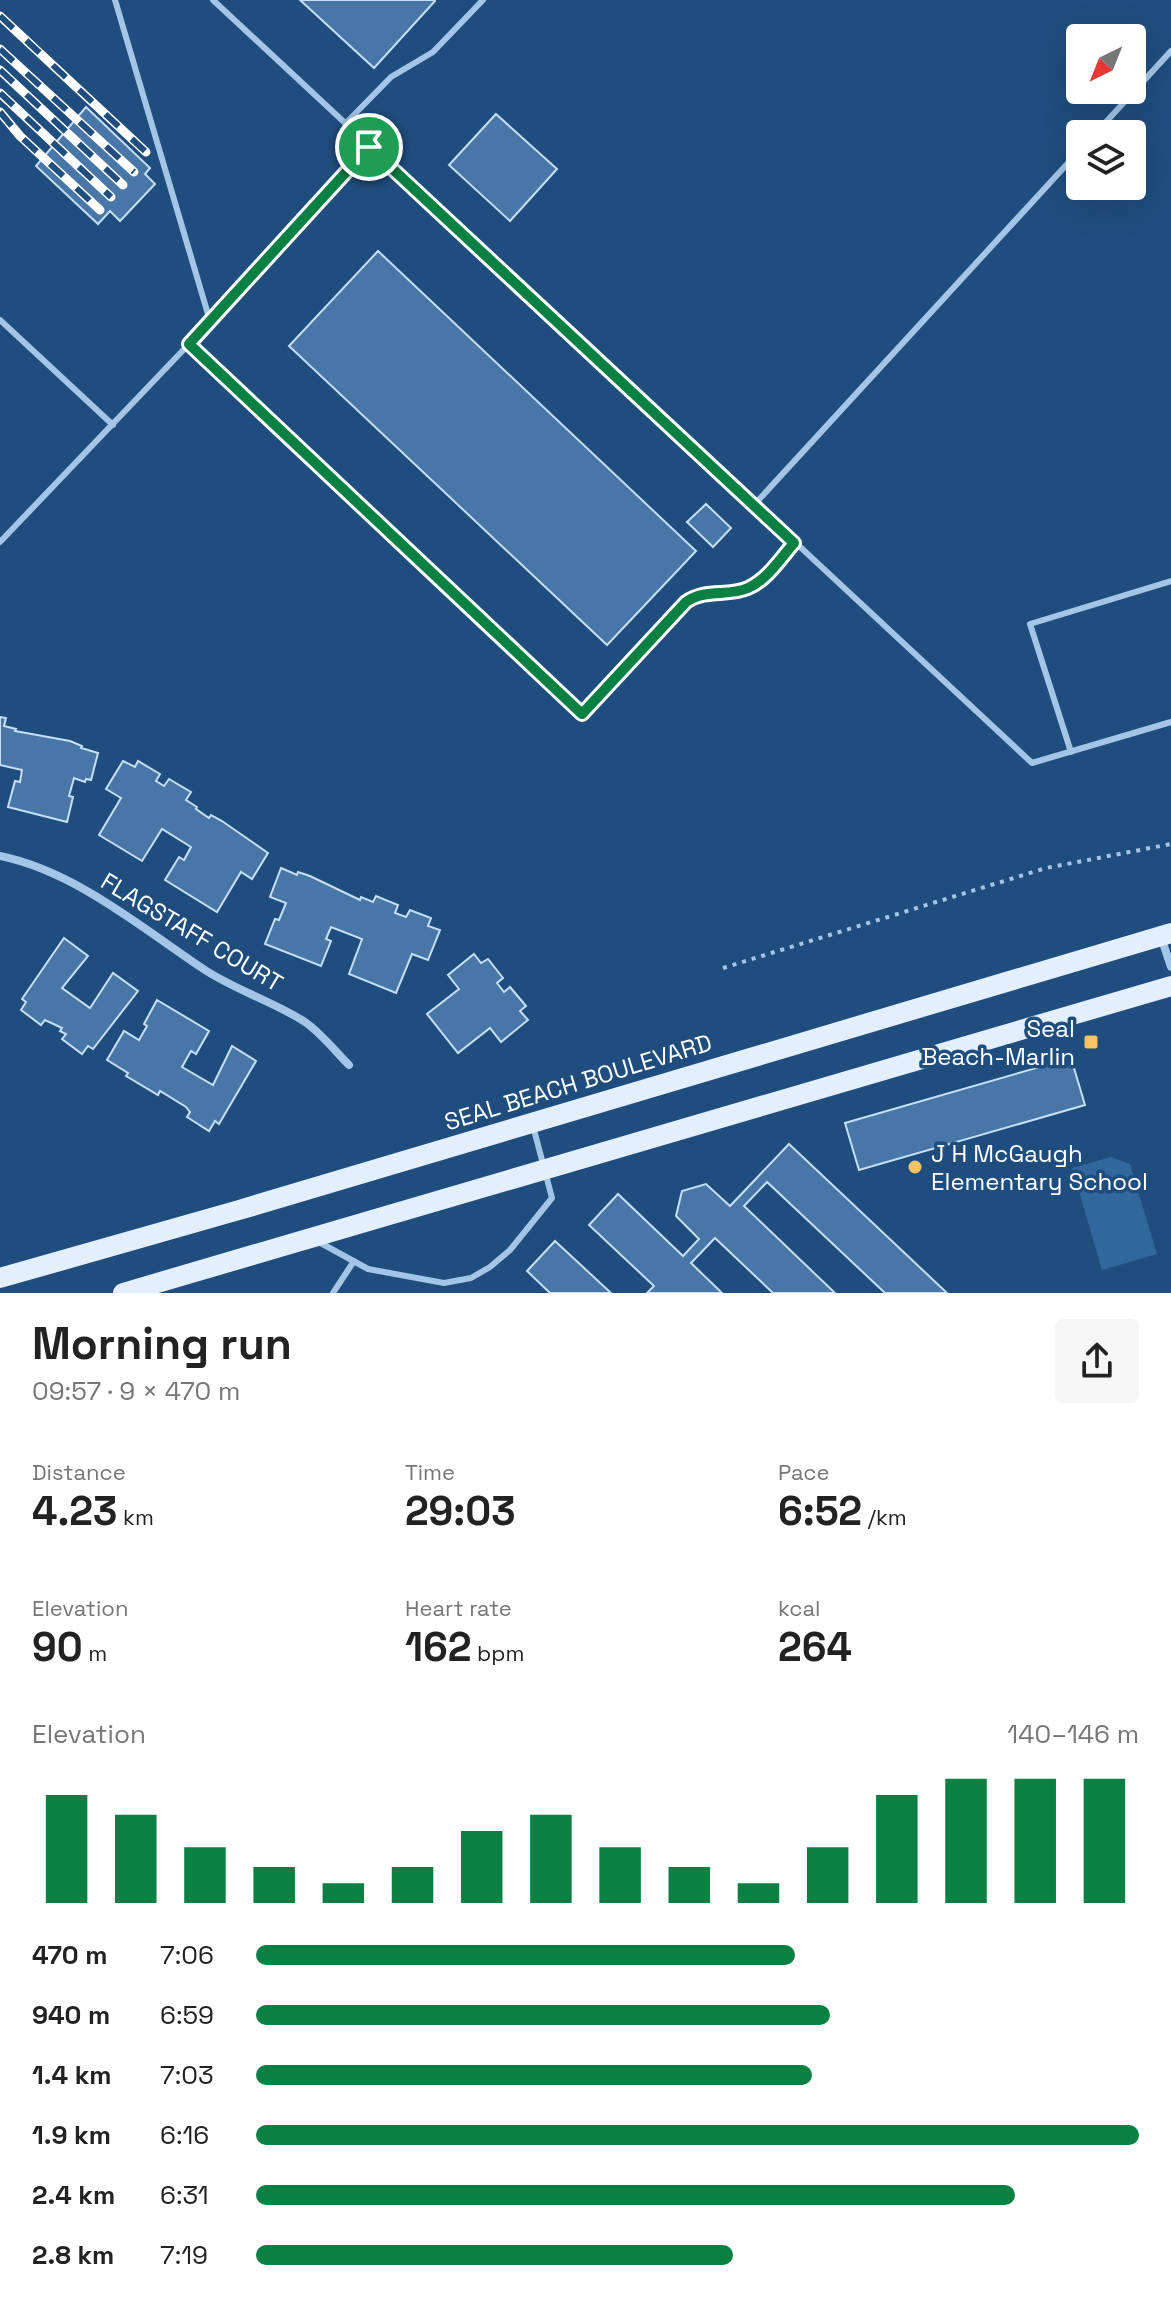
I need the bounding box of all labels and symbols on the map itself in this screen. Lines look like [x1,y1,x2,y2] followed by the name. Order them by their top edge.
[1066,24,1146,104] north arrow
[335,113,403,181] pin
[95,865,289,999] street label: FLAGSTAFF COURT
[921,1013,1075,1072] place label: Seal Beach-Marlin
[441,1027,715,1137] street label: SEAL BEACH BOULEVARD
[1082,1033,1100,1051] marker: Seal Beach-Marlin
[931,1138,1148,1197] place label: J H McGaugh Elementary School
[906,1158,924,1176] marker: J H McGaugh Elementary School

